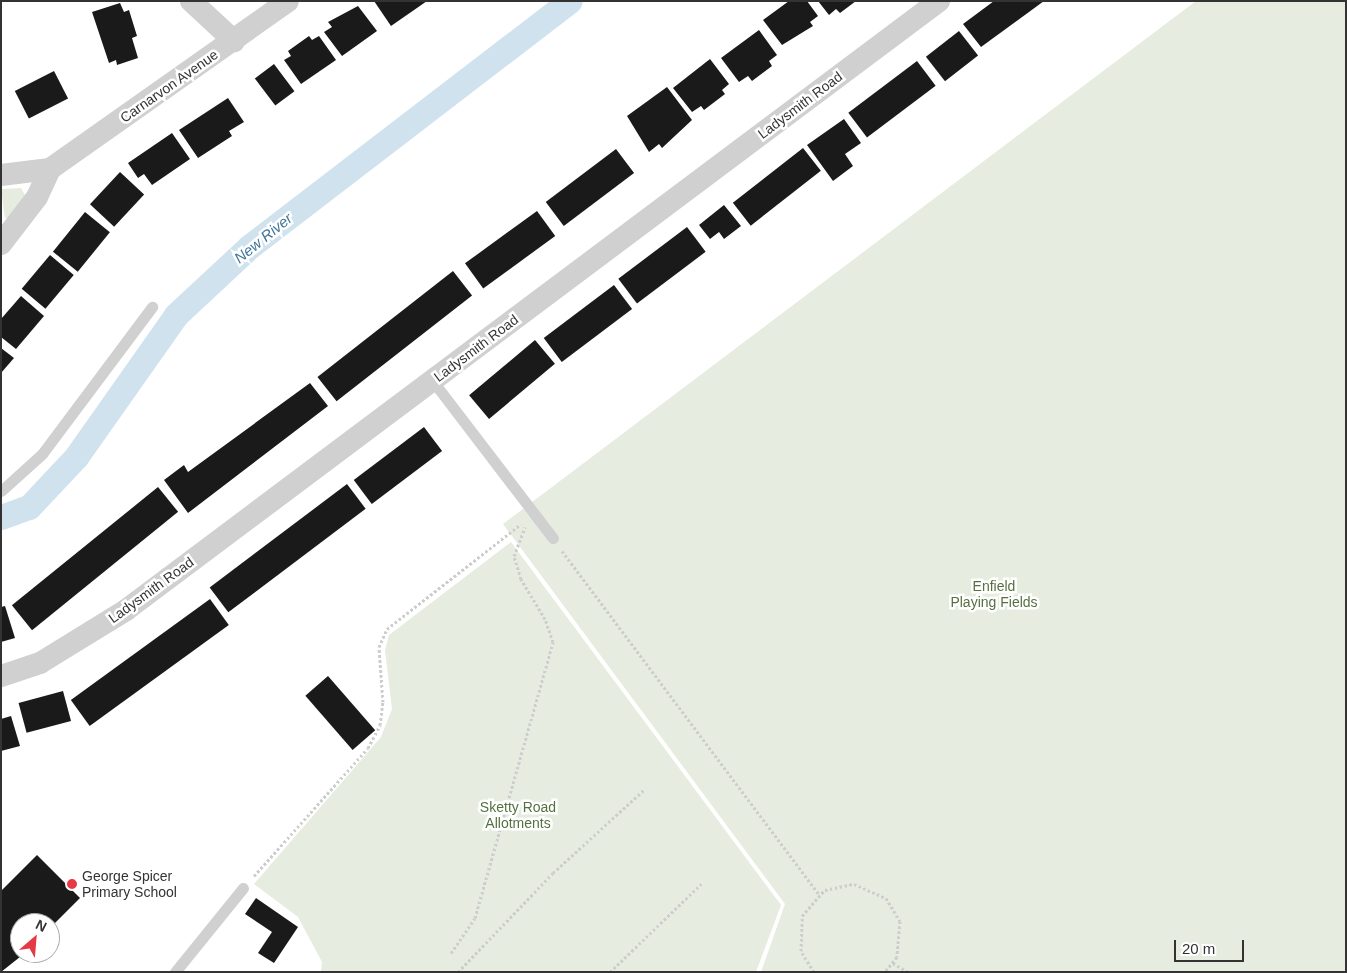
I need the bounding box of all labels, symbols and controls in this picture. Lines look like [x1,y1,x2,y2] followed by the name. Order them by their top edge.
[116,46,222,126] street label: Carnarvon Avenue
[755,68,845,142] street label: Ladysmith Road
[230,209,296,267] water label: New River
[431,311,521,385] street label: Ladysmith Road
[105,553,197,627] street label: Ladysmith Road
[950,578,1038,610] park label: Enfield Playing Fields
[480,799,556,832] park label: Sketty Road Allotments
[82,868,177,900] place label: George Spicer Primary School
[66,878,78,890] marker: George Spicer Primary School
[10,913,60,963] north arrow
[33,916,49,935] text: N
[1177,930,1247,962] scale bar
[1182,940,1215,957] text: 20 m

